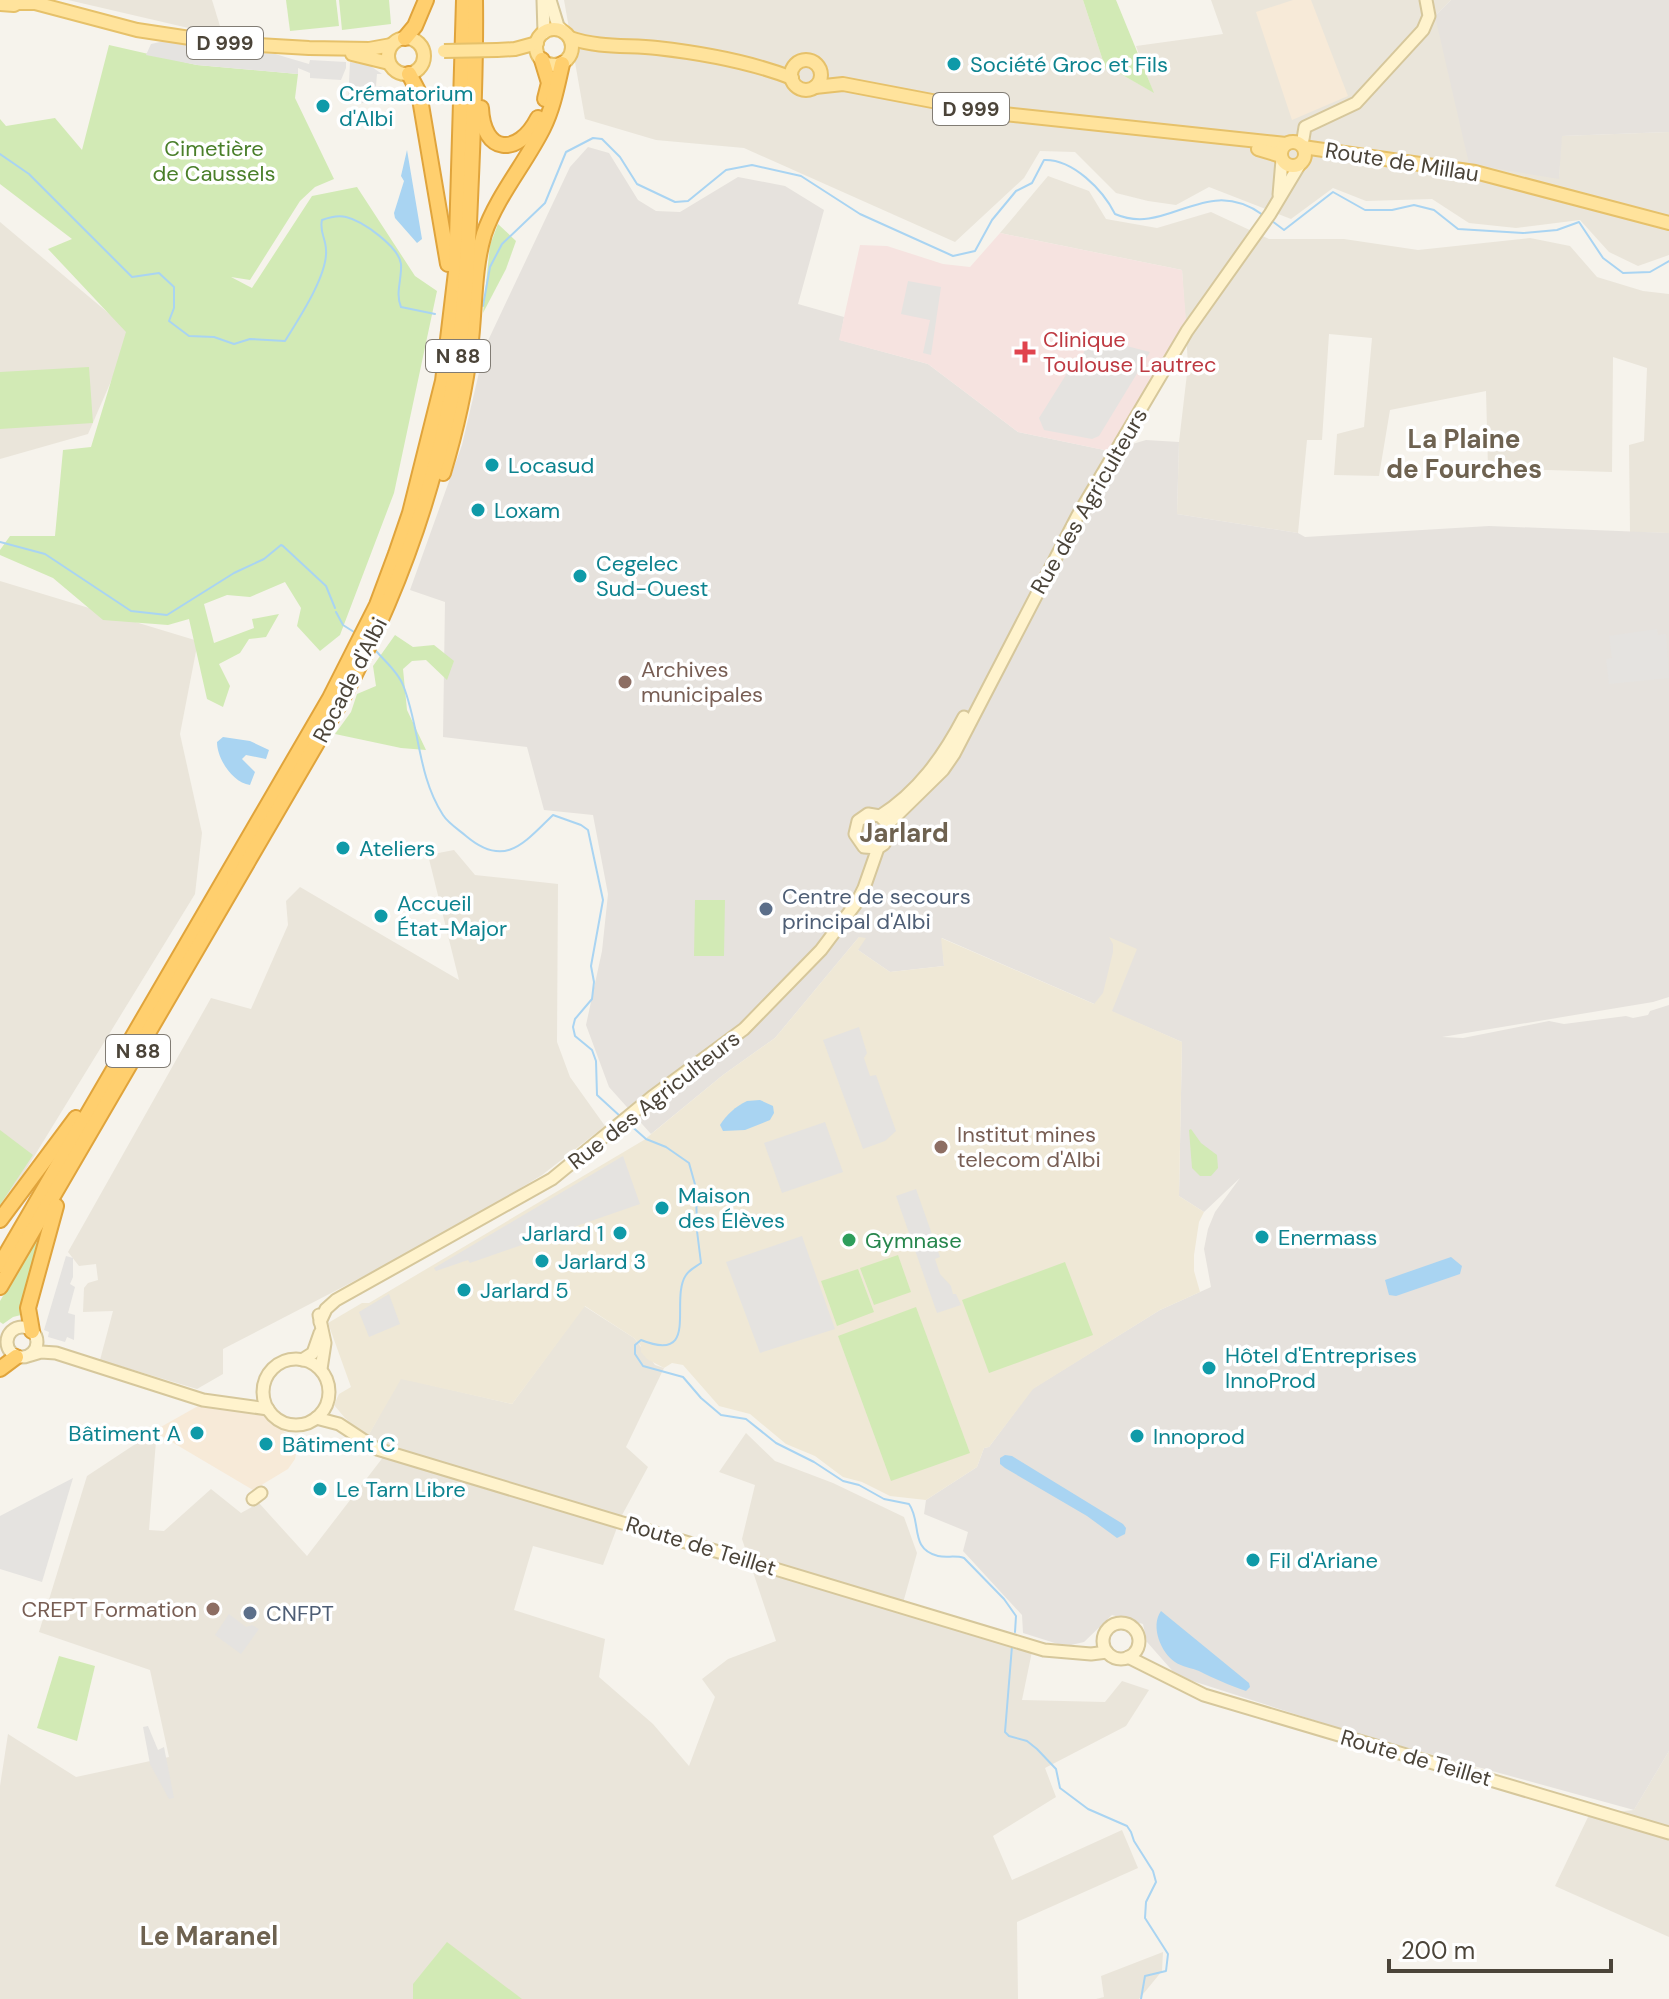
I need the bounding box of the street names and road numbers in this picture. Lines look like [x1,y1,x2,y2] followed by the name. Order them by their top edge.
[187,27,263,59] road number: D 999
[933,93,1009,125] road number: D 999
[1323,136,1481,188] street label: Route de Millau
[426,340,490,372] road number: N 88
[1024,403,1154,599] street label: Rue des Agriculteurs
[306,613,394,747] street label: Rocade d'Albi
[562,1024,746,1176] street label: Rue des Agriculteurs
[106,1035,170,1067] road number: N 88
[622,1509,780,1583] street label: Route de Teillet
[1337,1723,1495,1793] street label: Route de Teillet

